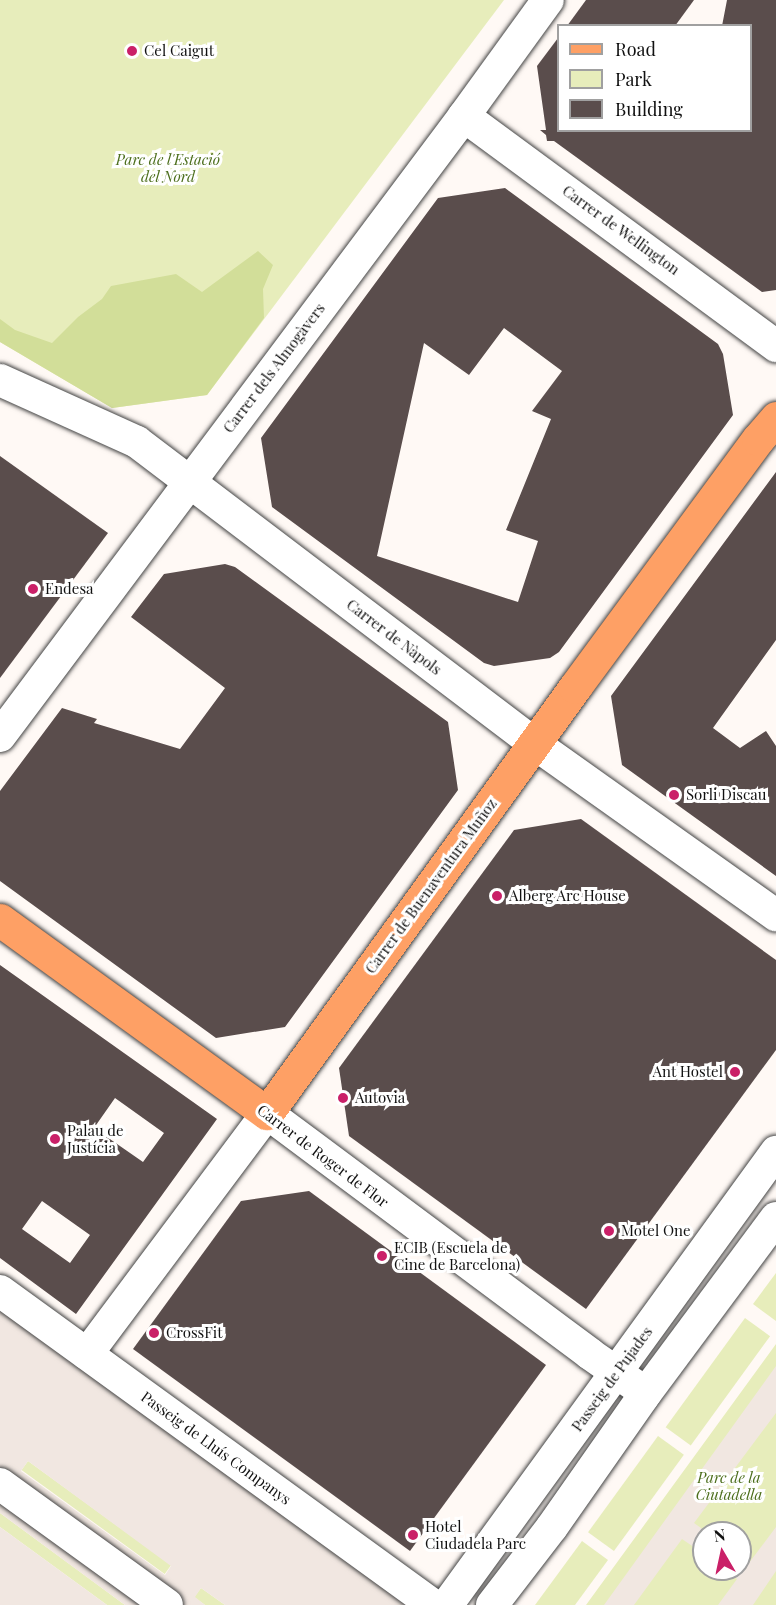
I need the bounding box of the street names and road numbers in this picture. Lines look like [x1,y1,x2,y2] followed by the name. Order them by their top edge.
[559,181,683,279] street label: Carrer de Wellington
[219,299,329,437] street label: Carrer dels Almogàvers
[343,595,445,679] street label: Carrer de Nàpols
[361,795,501,977] street label: Carrer de Buenaventura Muñoz
[254,1101,392,1211] street label: Carrer de Roger de Flor
[568,1323,656,1435] street label: Passeig de Pujades
[138,1388,294,1508] street label: Passeig de Lluís Companys

